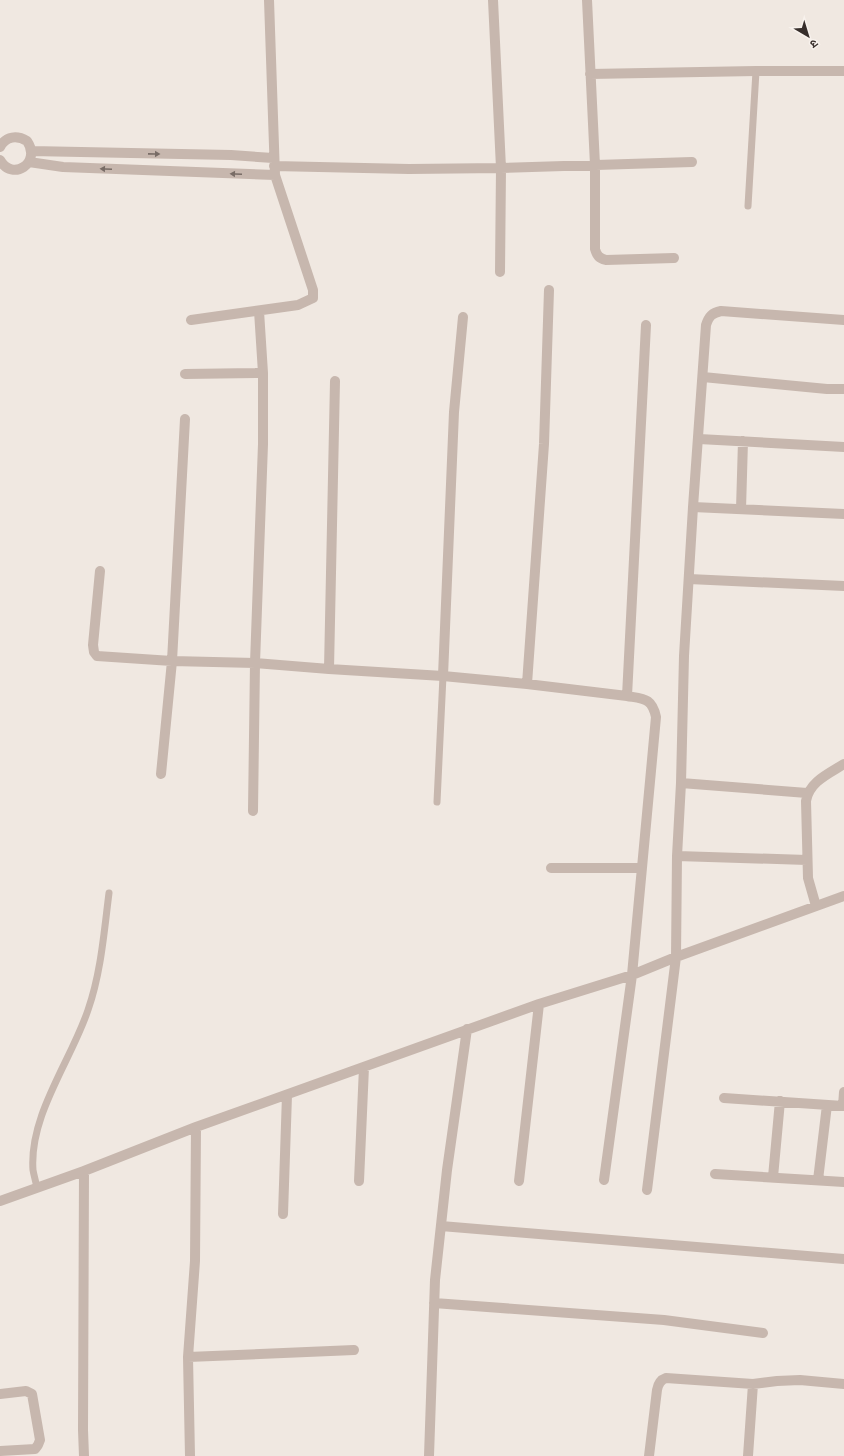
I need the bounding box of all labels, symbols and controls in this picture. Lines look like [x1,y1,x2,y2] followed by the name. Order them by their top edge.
[788,16,828,56] north arrow
[807,36,821,52] text: उ
[148,151,161,157] one-way arrow
[100,165,112,172] one-way arrow
[229,171,242,177] one-way arrow

